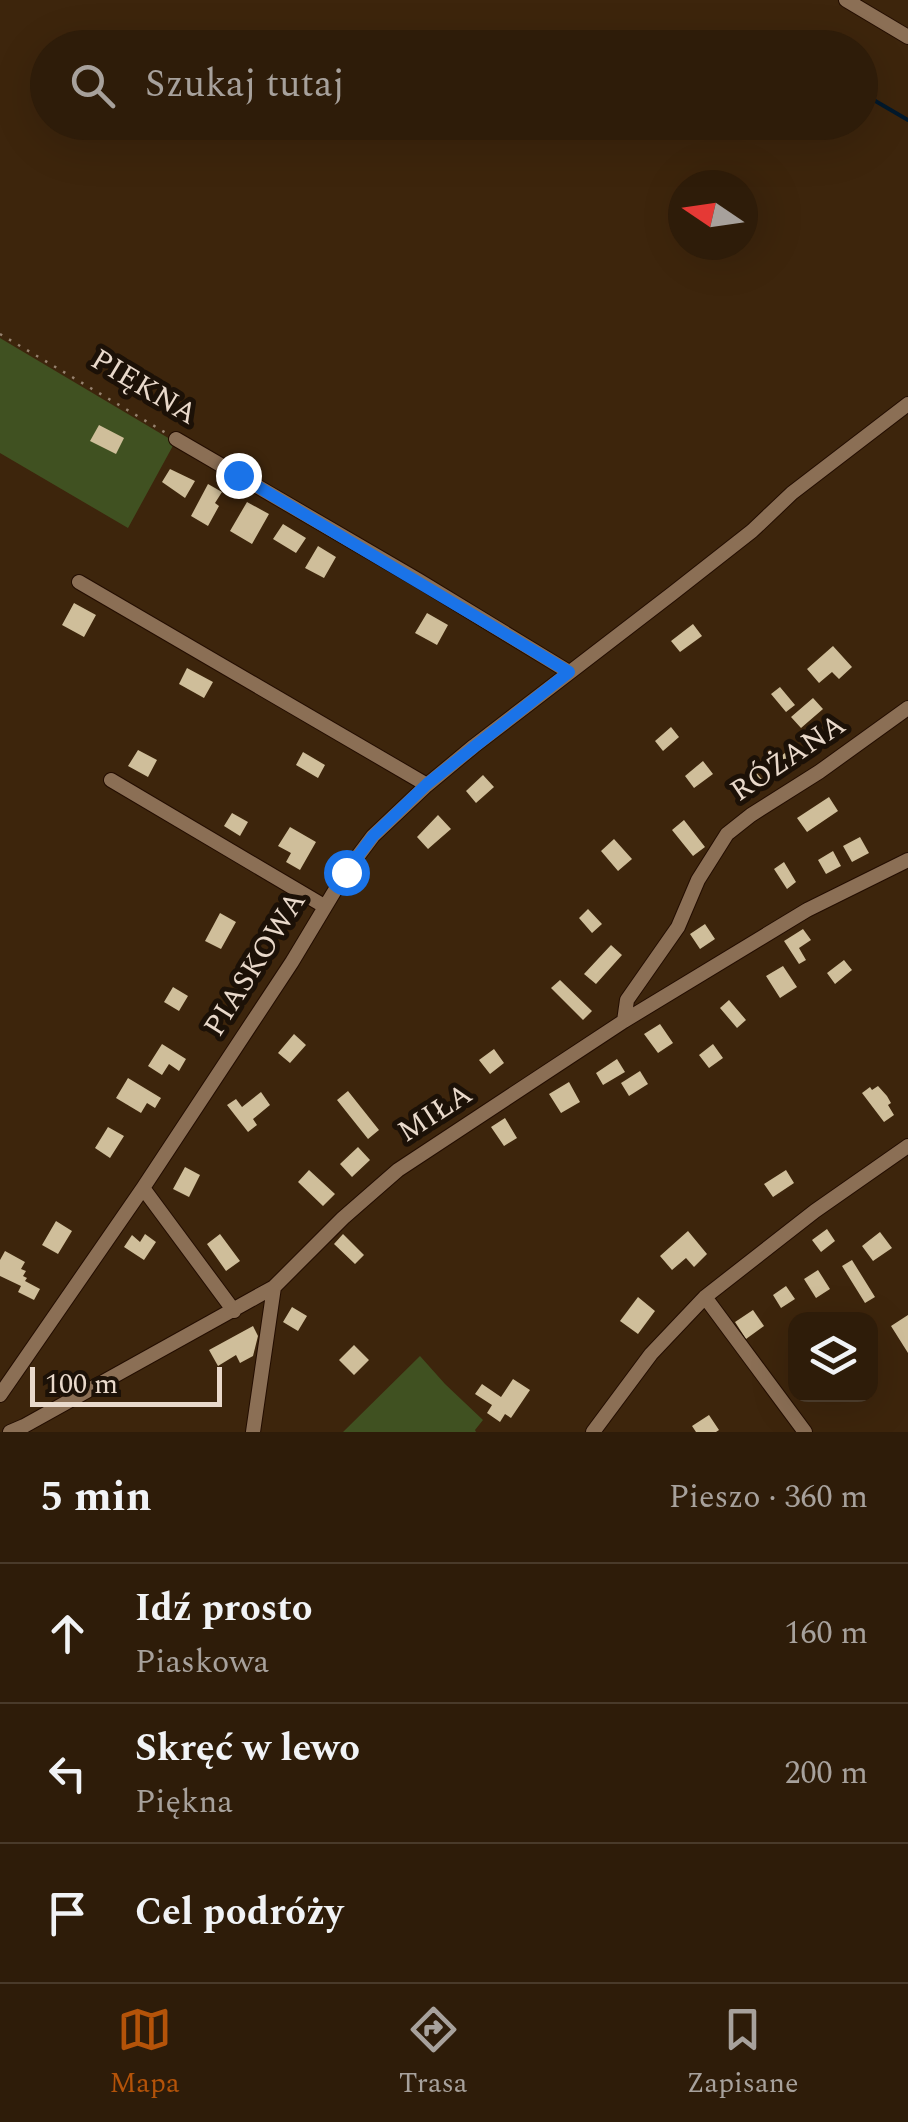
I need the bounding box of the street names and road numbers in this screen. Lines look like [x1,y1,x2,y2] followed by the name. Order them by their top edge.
[82,337,206,437] street label: PIĘKNA
[721,702,855,814] street label: RÓŻANA
[192,882,318,1046] street label: PIASKOWA
[388,1072,482,1154] street label: MIŁA

